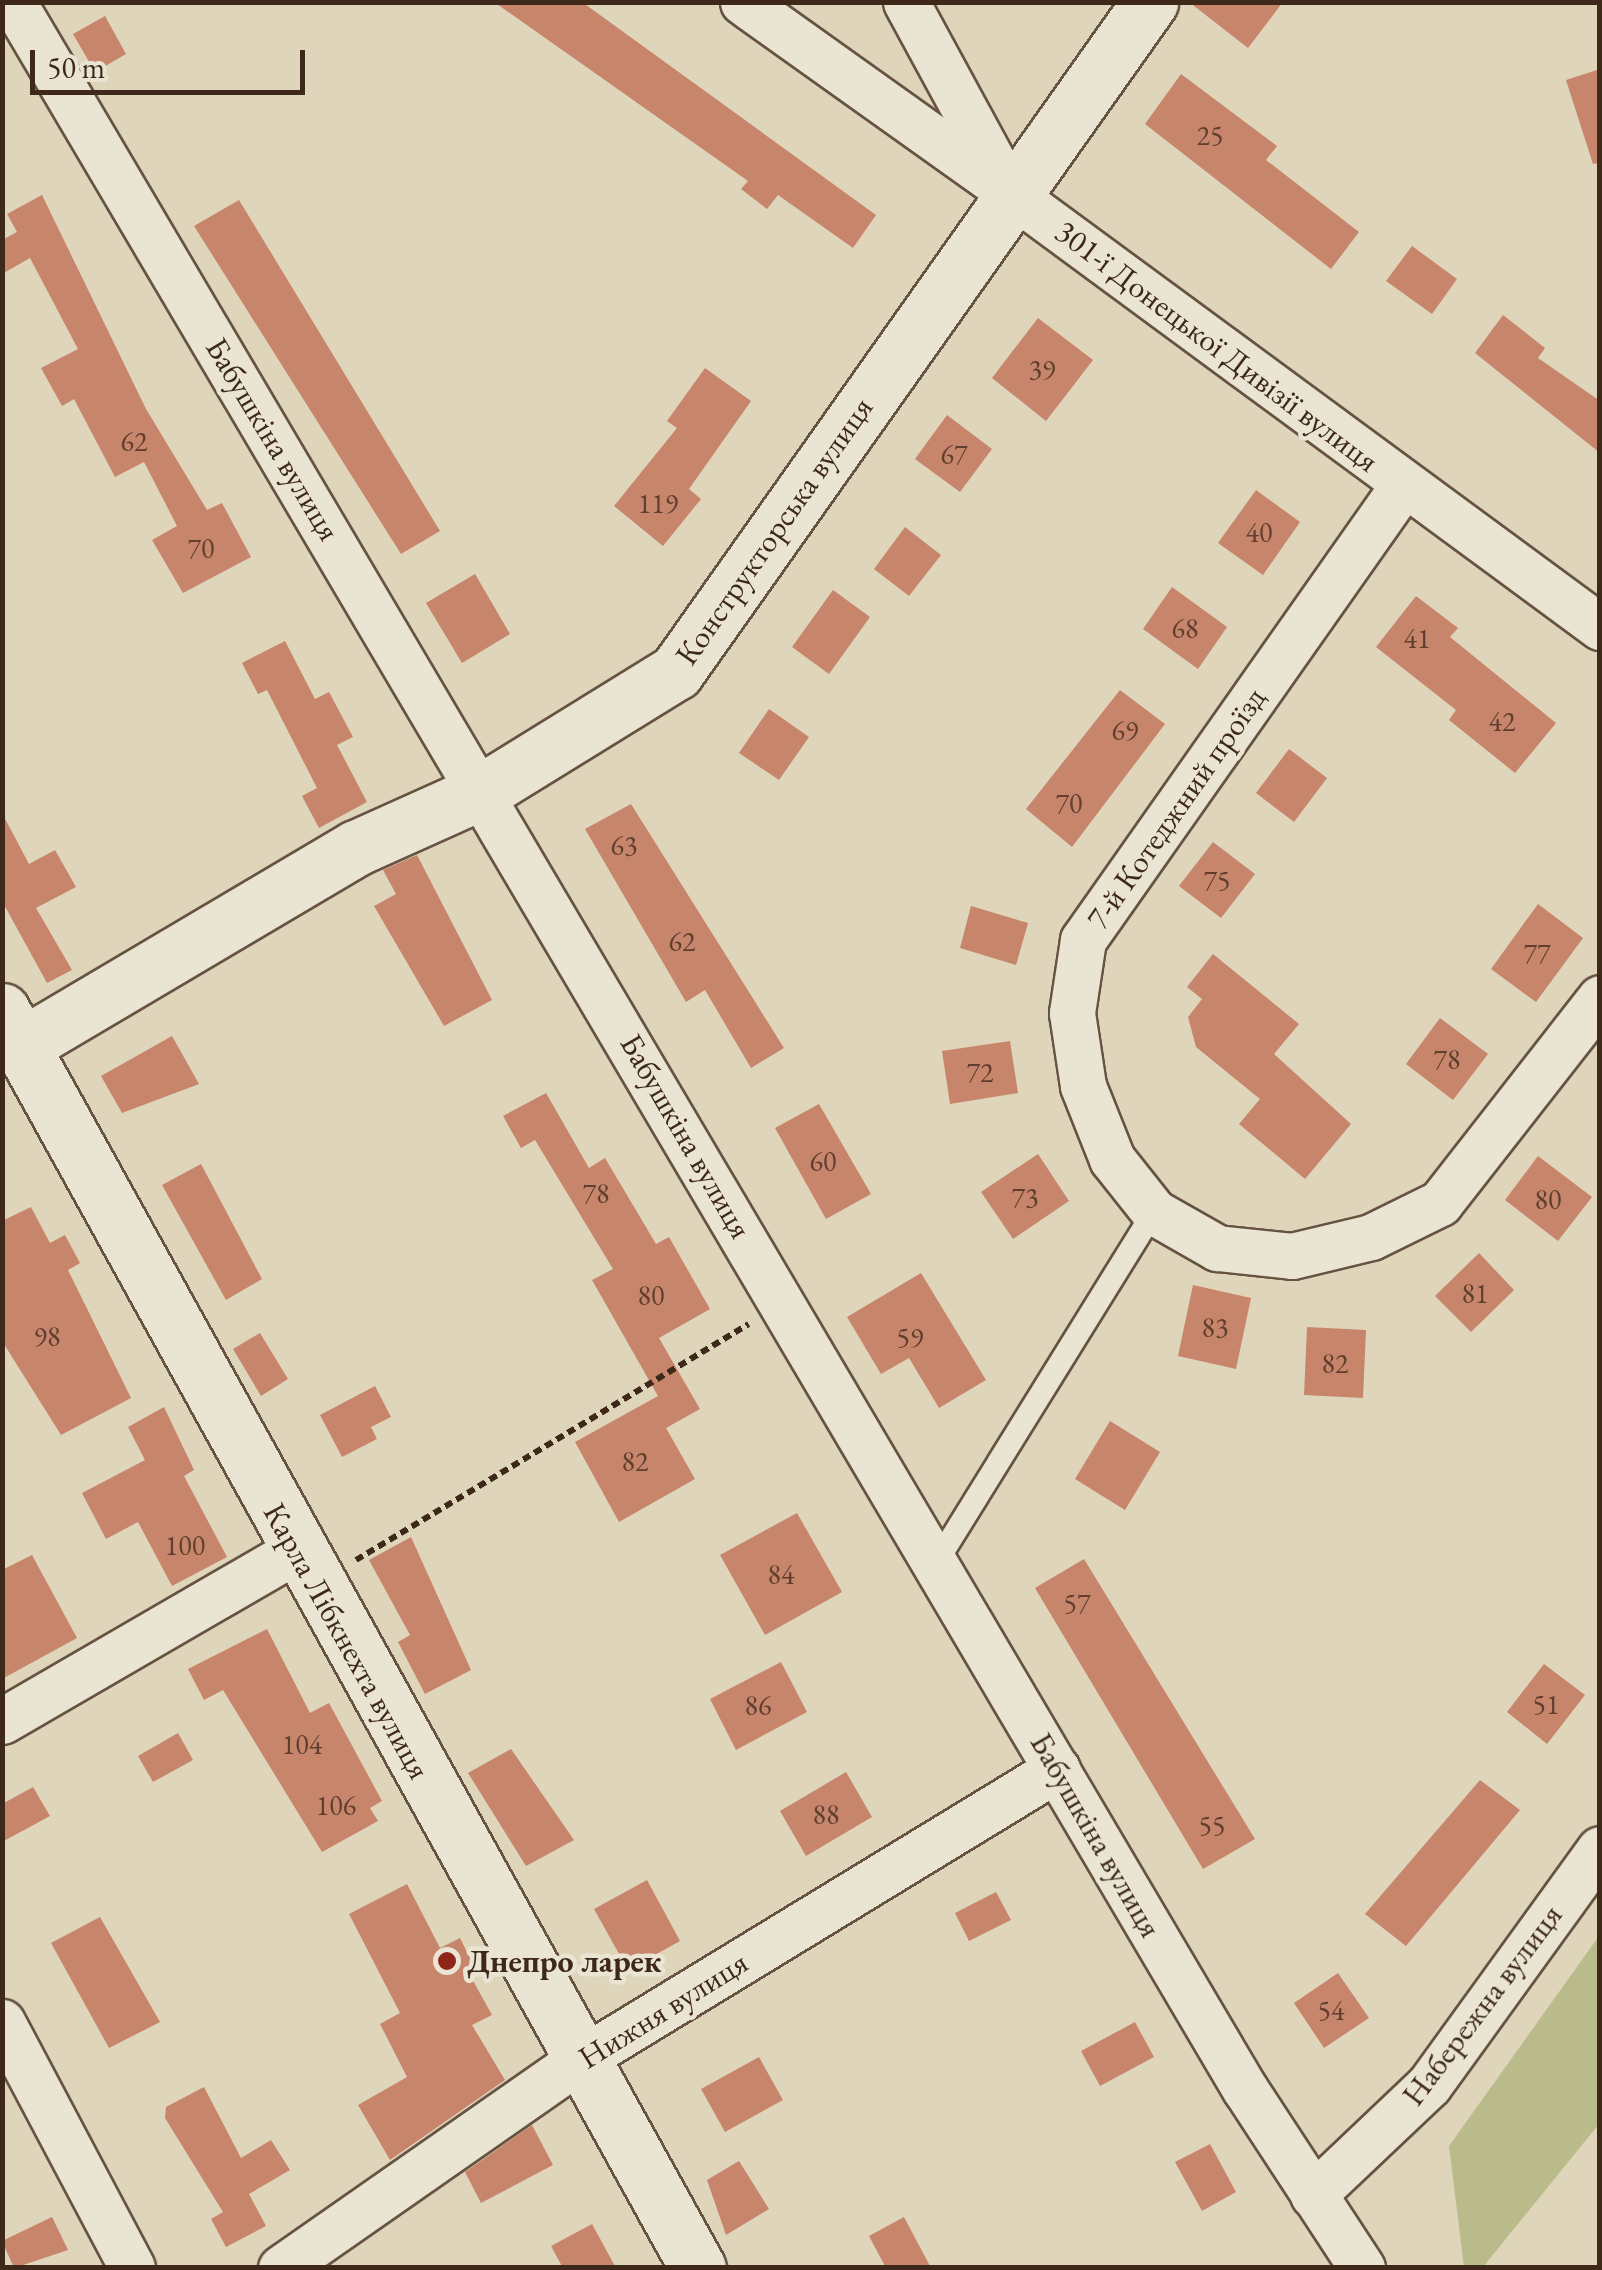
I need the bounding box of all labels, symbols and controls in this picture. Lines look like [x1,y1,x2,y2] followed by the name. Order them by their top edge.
[35,30,310,92] scale bar
[47,48,105,87] text: 50 m
[1197,118,1223,152] house number: 25
[1048,212,1386,480] street label: 301-ї Донецької Дивізії вулиця
[197,331,349,547] street label: Бабушкіна вулиця
[1029,352,1055,386] house number: 39
[667,390,881,672] street label: Конструкторська вулиця
[121,424,147,458] house number: 62
[941,437,967,471] house number: 67
[638,486,678,520] house number: 119
[1246,515,1272,549] house number: 40
[188,531,214,565] house number: 70
[1172,611,1198,645] house number: 68
[1404,621,1430,655] house number: 41
[1078,680,1274,936] street label: 7-й Котеджний проїзд
[1489,704,1515,738] house number: 42
[1112,713,1138,747] house number: 69
[1056,786,1082,820] house number: 70
[611,828,637,862] house number: 63
[1204,863,1230,897] house number: 75
[669,924,695,958] house number: 62
[1524,936,1550,970] house number: 77
[612,1027,760,1245] street label: Бабушкіна вулиця
[1434,1042,1460,1076] house number: 78
[967,1055,993,1089] house number: 72
[810,1144,836,1178] house number: 60
[583,1176,609,1210] house number: 78
[1012,1180,1038,1214] house number: 73
[1535,1182,1561,1216] house number: 80
[1462,1276,1488,1310] house number: 81
[638,1278,664,1312] house number: 80
[1202,1310,1228,1344] house number: 83
[34,1319,60,1353] house number: 98
[897,1320,923,1354] house number: 59
[1322,1346,1348,1380] house number: 82
[622,1444,648,1478] house number: 82
[255,1496,439,1786] street label: Карла Лібкнехта вулиця
[165,1528,205,1562] house number: 100
[768,1557,794,1591] house number: 84
[1064,1586,1090,1620] house number: 57
[1533,1687,1559,1721] house number: 51
[745,1688,771,1722] house number: 86
[1022,1726,1170,1944] street label: Бабушкіна вулиця
[282,1727,322,1761] house number: 104
[316,1788,356,1822] house number: 106
[813,1797,839,1831] house number: 88
[1199,1808,1225,1842] house number: 55
[1394,1897,1570,2113] street label: Набережна вулиця
[467,1942,662,1980] place label: Днепро ларек
[571,1943,755,2077] street label: Нижня вулиця
[436,1950,458,1972] marker: Днепро ларек
[1318,1993,1344,2027] house number: 54

